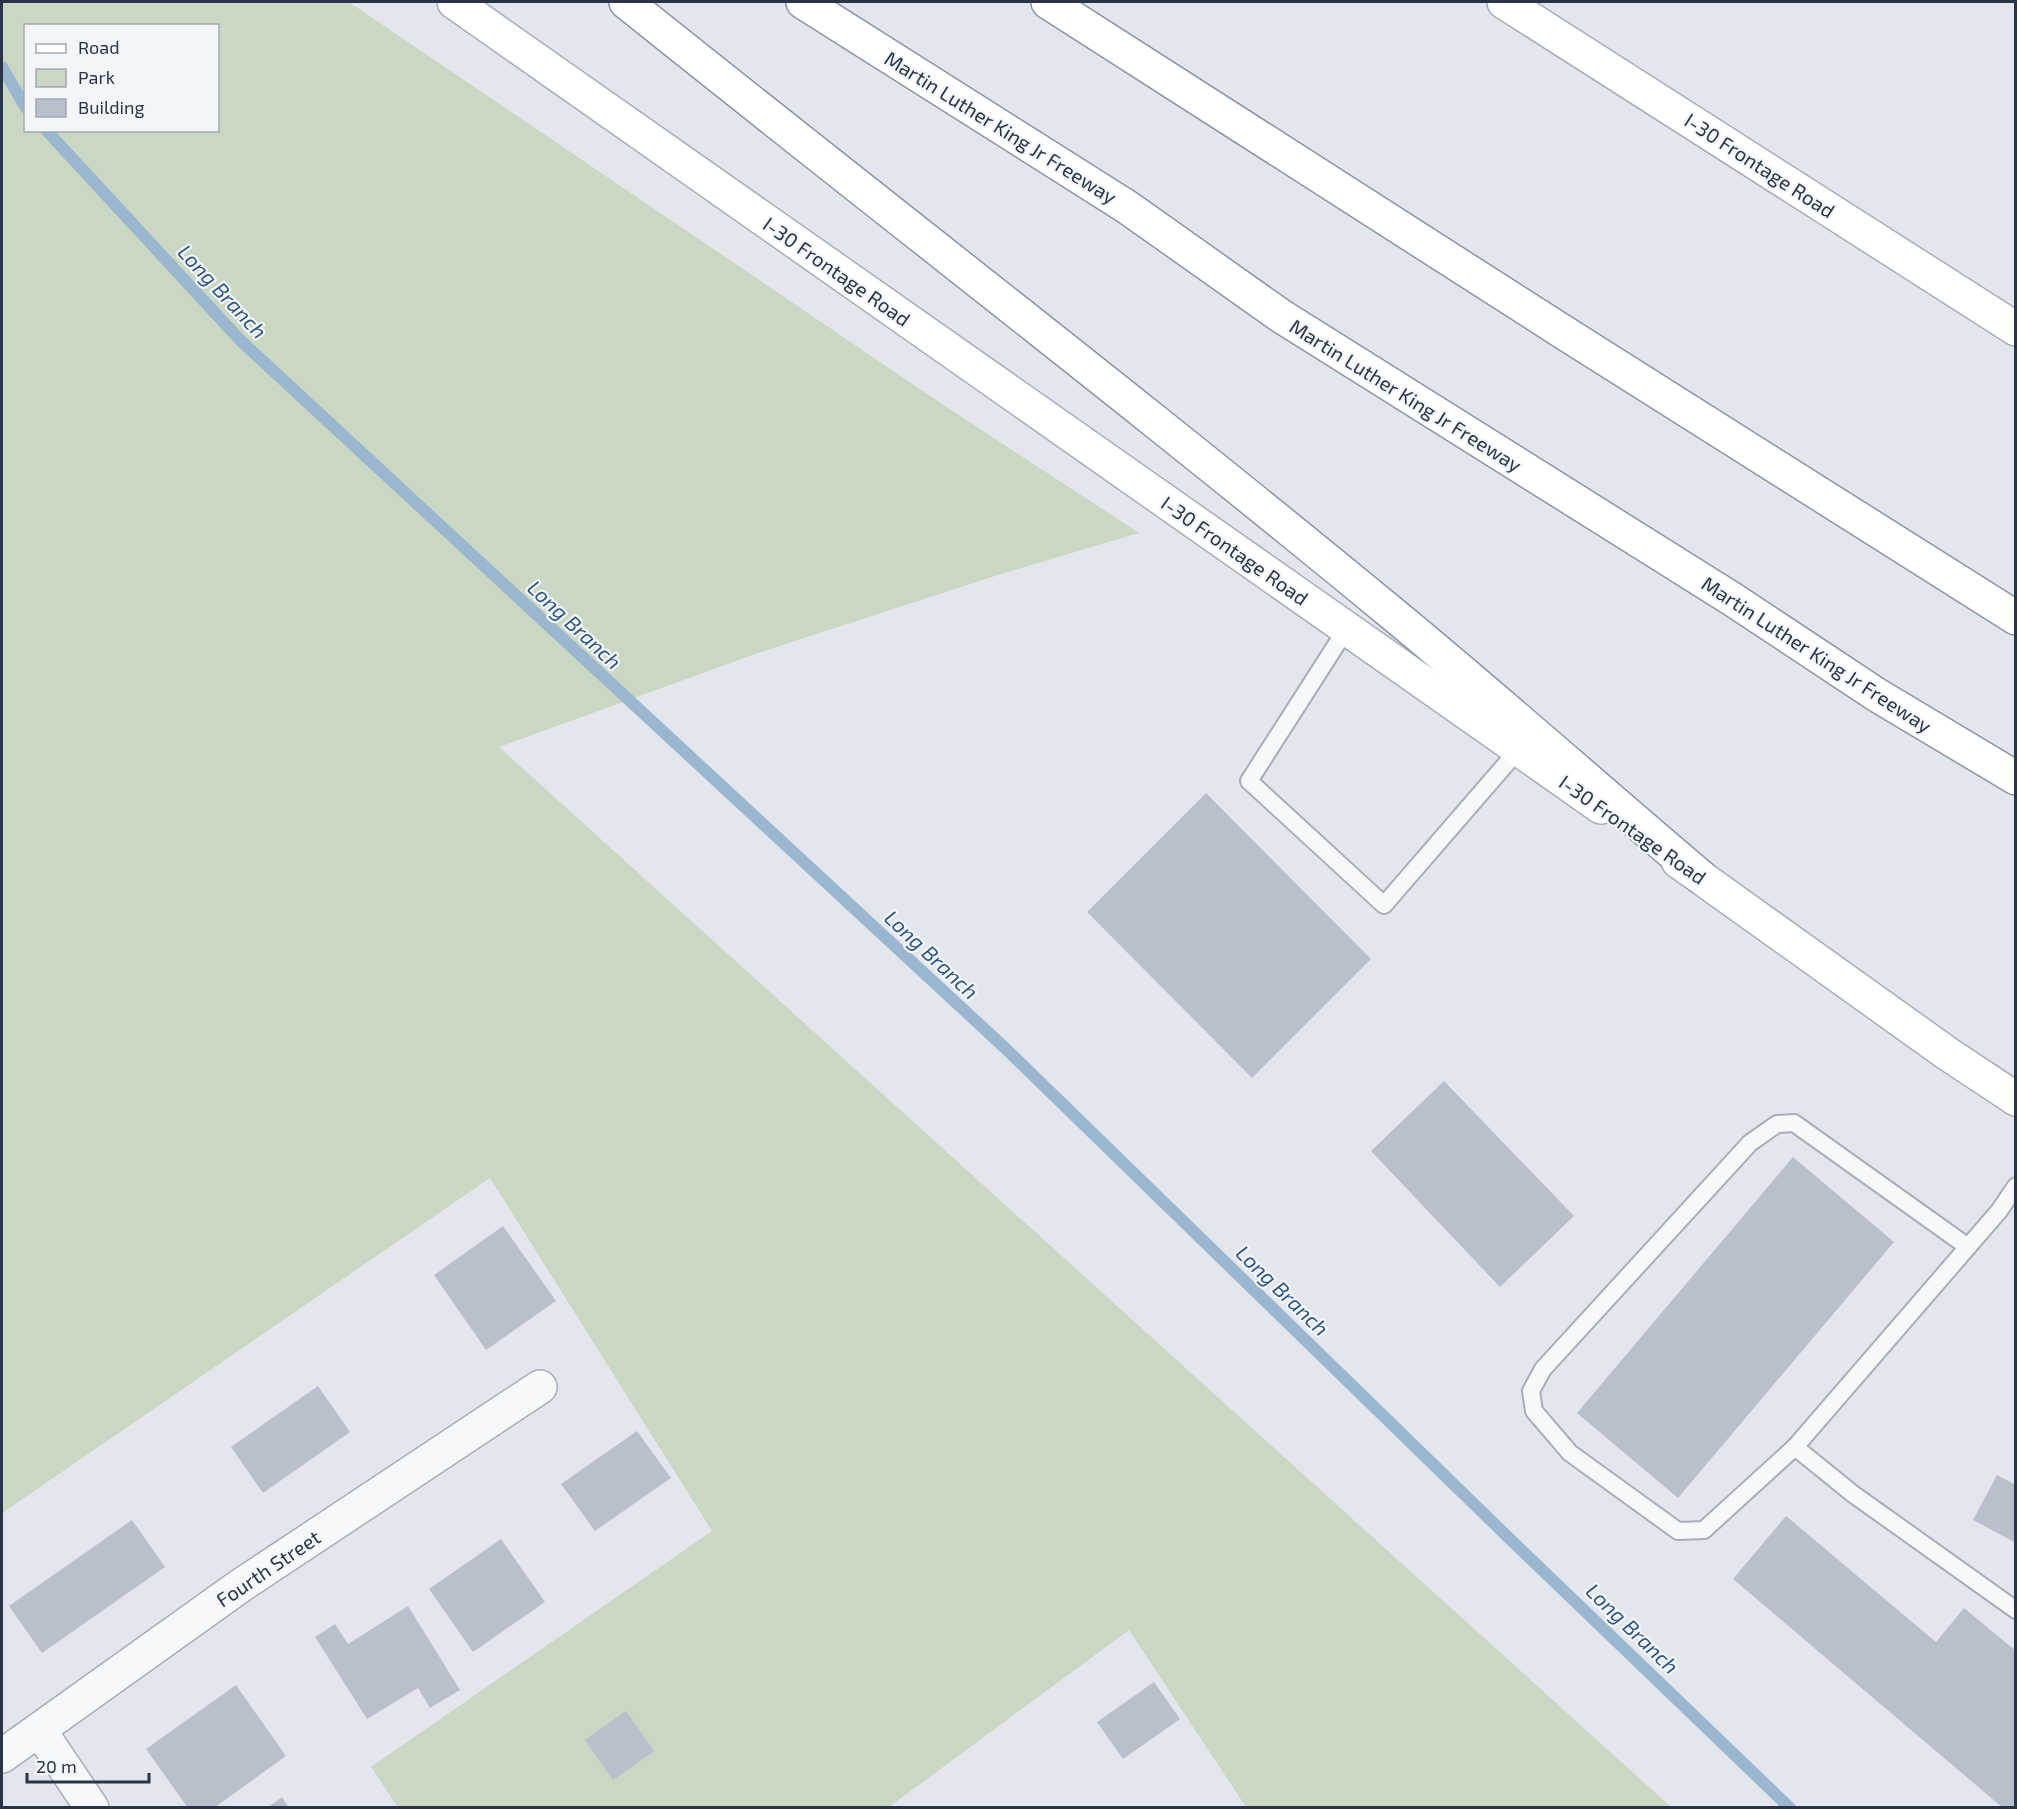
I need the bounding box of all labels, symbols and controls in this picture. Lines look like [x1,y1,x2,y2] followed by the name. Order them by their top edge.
[24,24,219,132] legend
[78,36,119,58] text: Road
[881,46,1122,209] street label: Martin Luther King Jr Freeway
[78,66,115,88] text: Park
[78,96,145,118] text: Building
[1681,108,1839,222] street label: I-30 Frontage Road
[759,211,915,331] street label: I-30 Frontage Road
[173,239,273,343] water label: Long Branch
[1286,314,1527,477] street label: Martin Luther King Jr Freeway
[1157,490,1313,610] street label: I-30 Frontage Road
[1698,571,1937,738] street label: Martin Luther King Jr Freeway
[523,574,627,674] water label: Long Branch
[1555,769,1711,889] street label: I-30 Frontage Road
[880,904,984,1004] water label: Long Branch
[1232,1240,1334,1340] water label: Long Branch
[211,1524,325,1612] street label: Fourth Street
[1582,1578,1684,1678] water label: Long Branch
[27,1746,148,1784] scale bar
[36,1755,77,1777] text: 20 m

